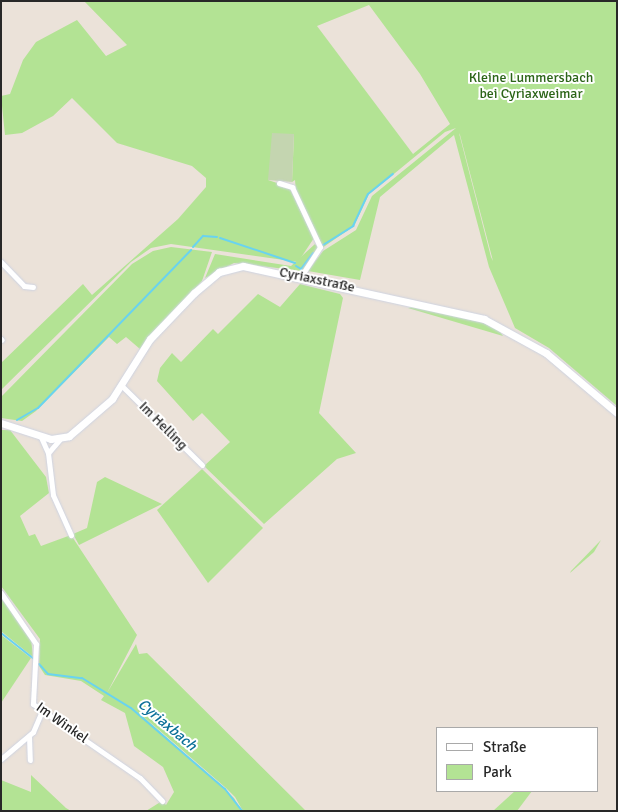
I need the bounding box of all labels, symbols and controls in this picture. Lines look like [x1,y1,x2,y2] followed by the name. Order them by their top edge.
[469,70,593,102] park label: Kleine Lummersbach bei Cyriaxweimar
[278,264,356,296] street label: Cyriaxstraße
[135,398,191,454] street label: Im Helling
[134,695,200,755] water label: Cyriaxbach
[33,699,91,747] street label: Im Winkel
[436,727,598,792] legend
[483,738,527,756] text: Straße
[483,763,512,781] text: Park

